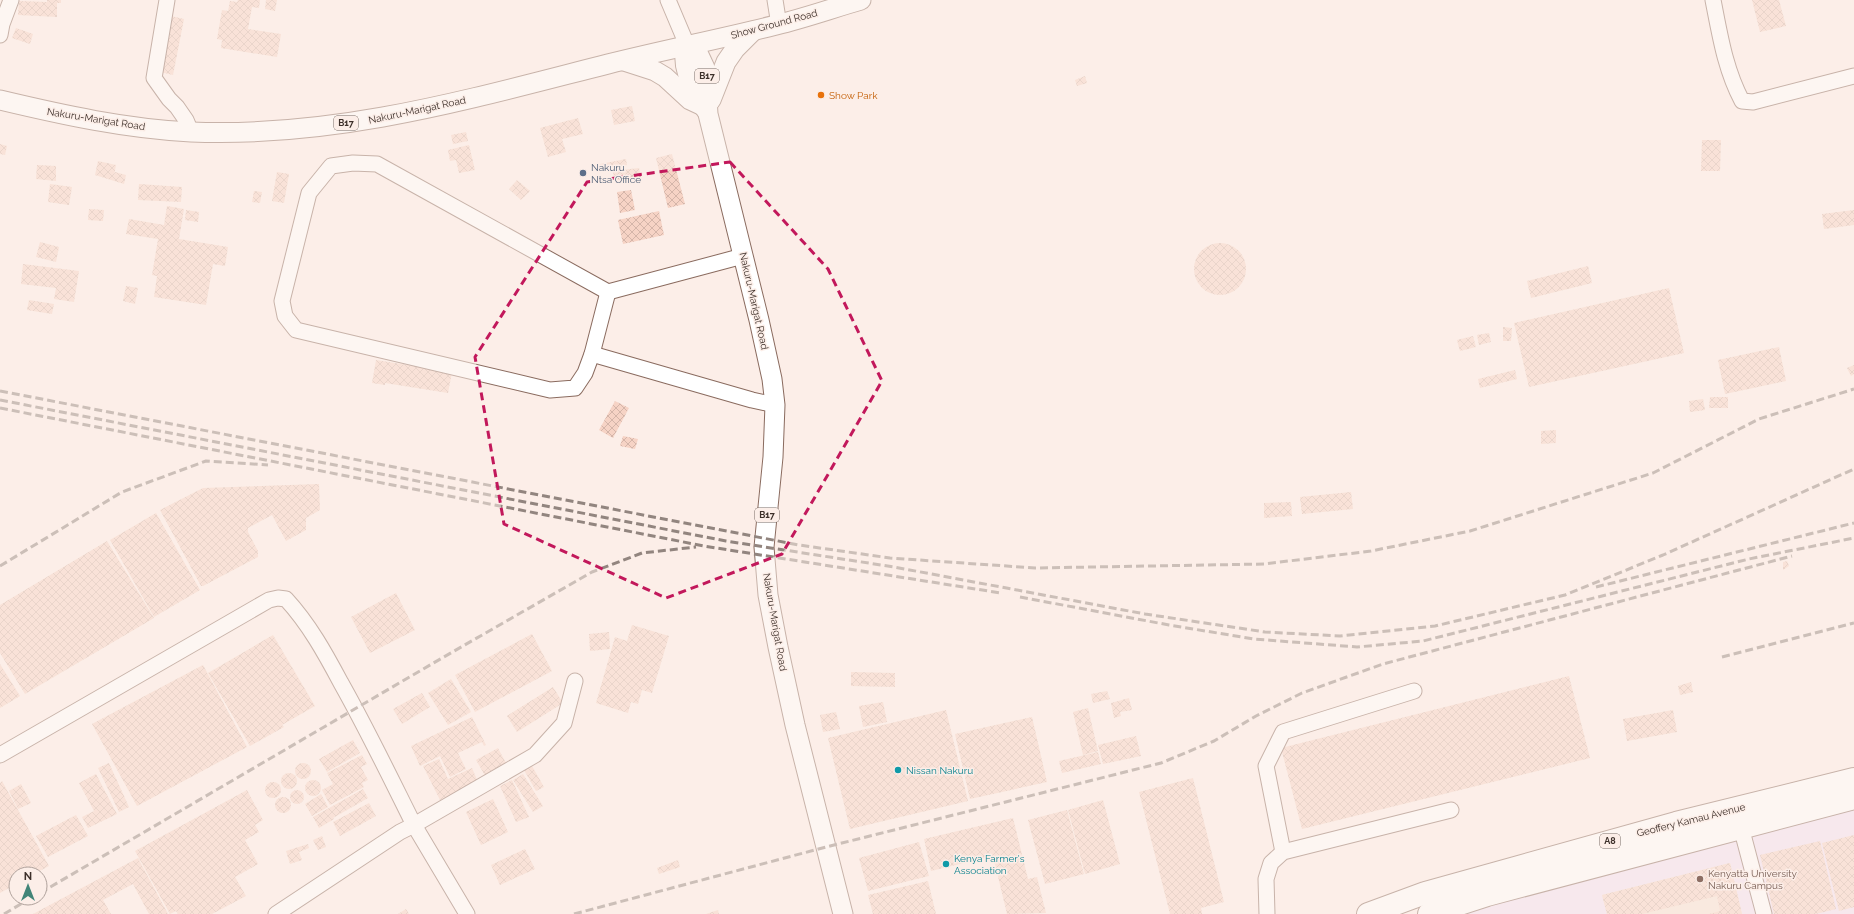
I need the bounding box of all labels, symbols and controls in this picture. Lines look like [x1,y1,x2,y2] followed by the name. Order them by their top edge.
[730,7,818,41] street label: Show Ground Road
[695,69,719,83] road number: B17
[816,90,826,100] marker: Show Park
[829,90,878,101] place label: Show Park
[367,94,467,126] street label: Nakuru-Marigat Road
[46,106,146,132] street label: Nakuru-Marigat Road
[334,116,358,130] road number: B17
[591,162,641,185] place label: Nakuru Ntsa Office
[578,168,588,178] marker: Nakuru Ntsa Office
[737,251,771,351] street label: Nakuru-Marigat Road
[755,508,779,522] road number: B17
[761,572,789,672] street label: Nakuru-Marigat Road
[893,765,903,775] marker: Nissan Nakuru
[906,765,973,776] place label: Nissan Nakuru
[1636,801,1747,839] street label: Geoffery Kamau Avenue
[1600,834,1620,848] road number: A8
[954,853,1025,876] place label: Kenya Farmer's Association
[941,859,951,869] marker: Kenya Farmer's Association
[8,866,48,906] north arrow
[1708,868,1798,891] place label: Kenyatta University Nakuru Campus
[24,870,32,883] text: N
[1695,874,1705,884] marker: Kenyatta University Nakuru Campus

